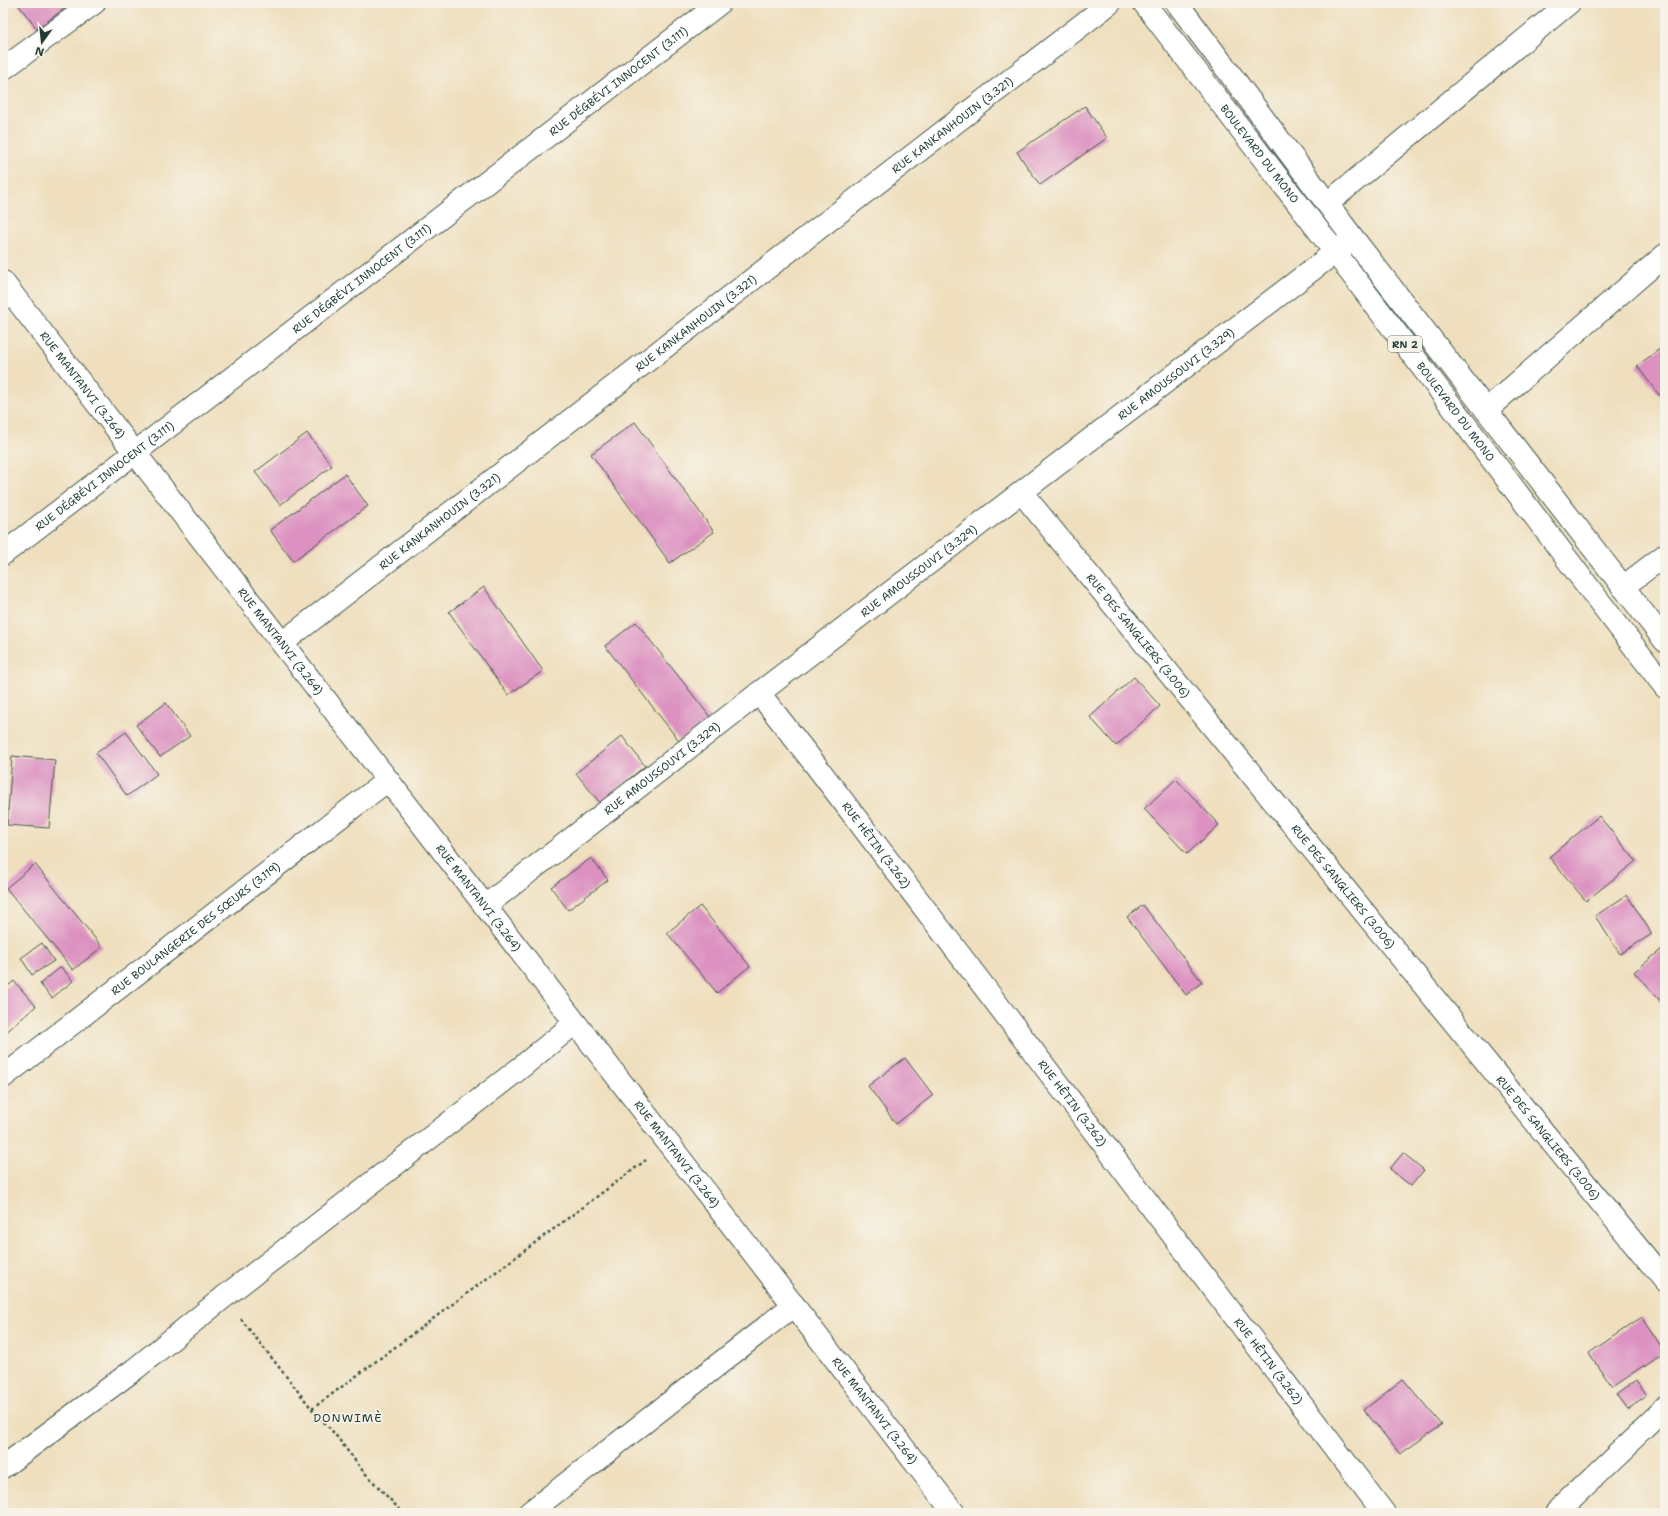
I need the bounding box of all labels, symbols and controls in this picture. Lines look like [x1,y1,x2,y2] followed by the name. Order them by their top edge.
[22,22,62,62] north arrow
[546,23,691,140] street label: RUE DÉGBÉVI INNOCENT (3.111)
[33,43,46,60] text: N
[889,74,1016,177] street label: RUE KANKANHOUIN (3.321)
[1216,102,1302,207] street label: BOULEVARD DU MONO
[289,221,434,337] street label: RUE DÉGBÉVI INNOCENT (3.111)
[632,272,760,375] street label: RUE KANKANHOUIN (3.321)
[1115,325,1238,424] street label: RUE AMOUSSOUVI (3.329)
[36,329,128,442] street label: RUE MANTANVI (3.264)
[1388,336,1422,352] road number: RN 2
[1413,359,1498,465] street label: BOULEVARD DU MONO
[32,418,177,535] street label: RUE DÉGBÉVI INNOCENT (3.111)
[376,470,504,573] street label: RUE KANKANHOUIN (3.321)
[858,522,980,621] street label: RUE AMOUSSOUVI (3.329)
[1083,571,1193,701] street label: RUE DES SANGLIERS (3.006)
[234,585,326,698] street label: RUE MANTANVI (3.264)
[601,719,723,819] street label: RUE AMOUSSOUVI (3.329)
[838,799,914,891] street label: RUE HÊTIN (3.262)
[1288,822,1398,952] street label: RUE DES SANGLIERS (3.006)
[432,841,524,955] street label: RUE MANTANVI (3.264)
[108,859,283,999] street label: RUE BOULANGERIE DES SŒURS (3.119)
[1034,1057,1110,1149] street label: RUE HÊTIN (3.262)
[1492,1073,1603,1203] street label: RUE DES SANGLIERS (3.006)
[630,1098,722,1211] street label: RUE MANTANVI (3.264)
[1230,1315,1306,1407] street label: RUE HÊTIN (3.262)
[828,1354,920,1467] street label: RUE MANTANVI (3.264)
[313,1410,383,1426] district label: DONWIMÈ

